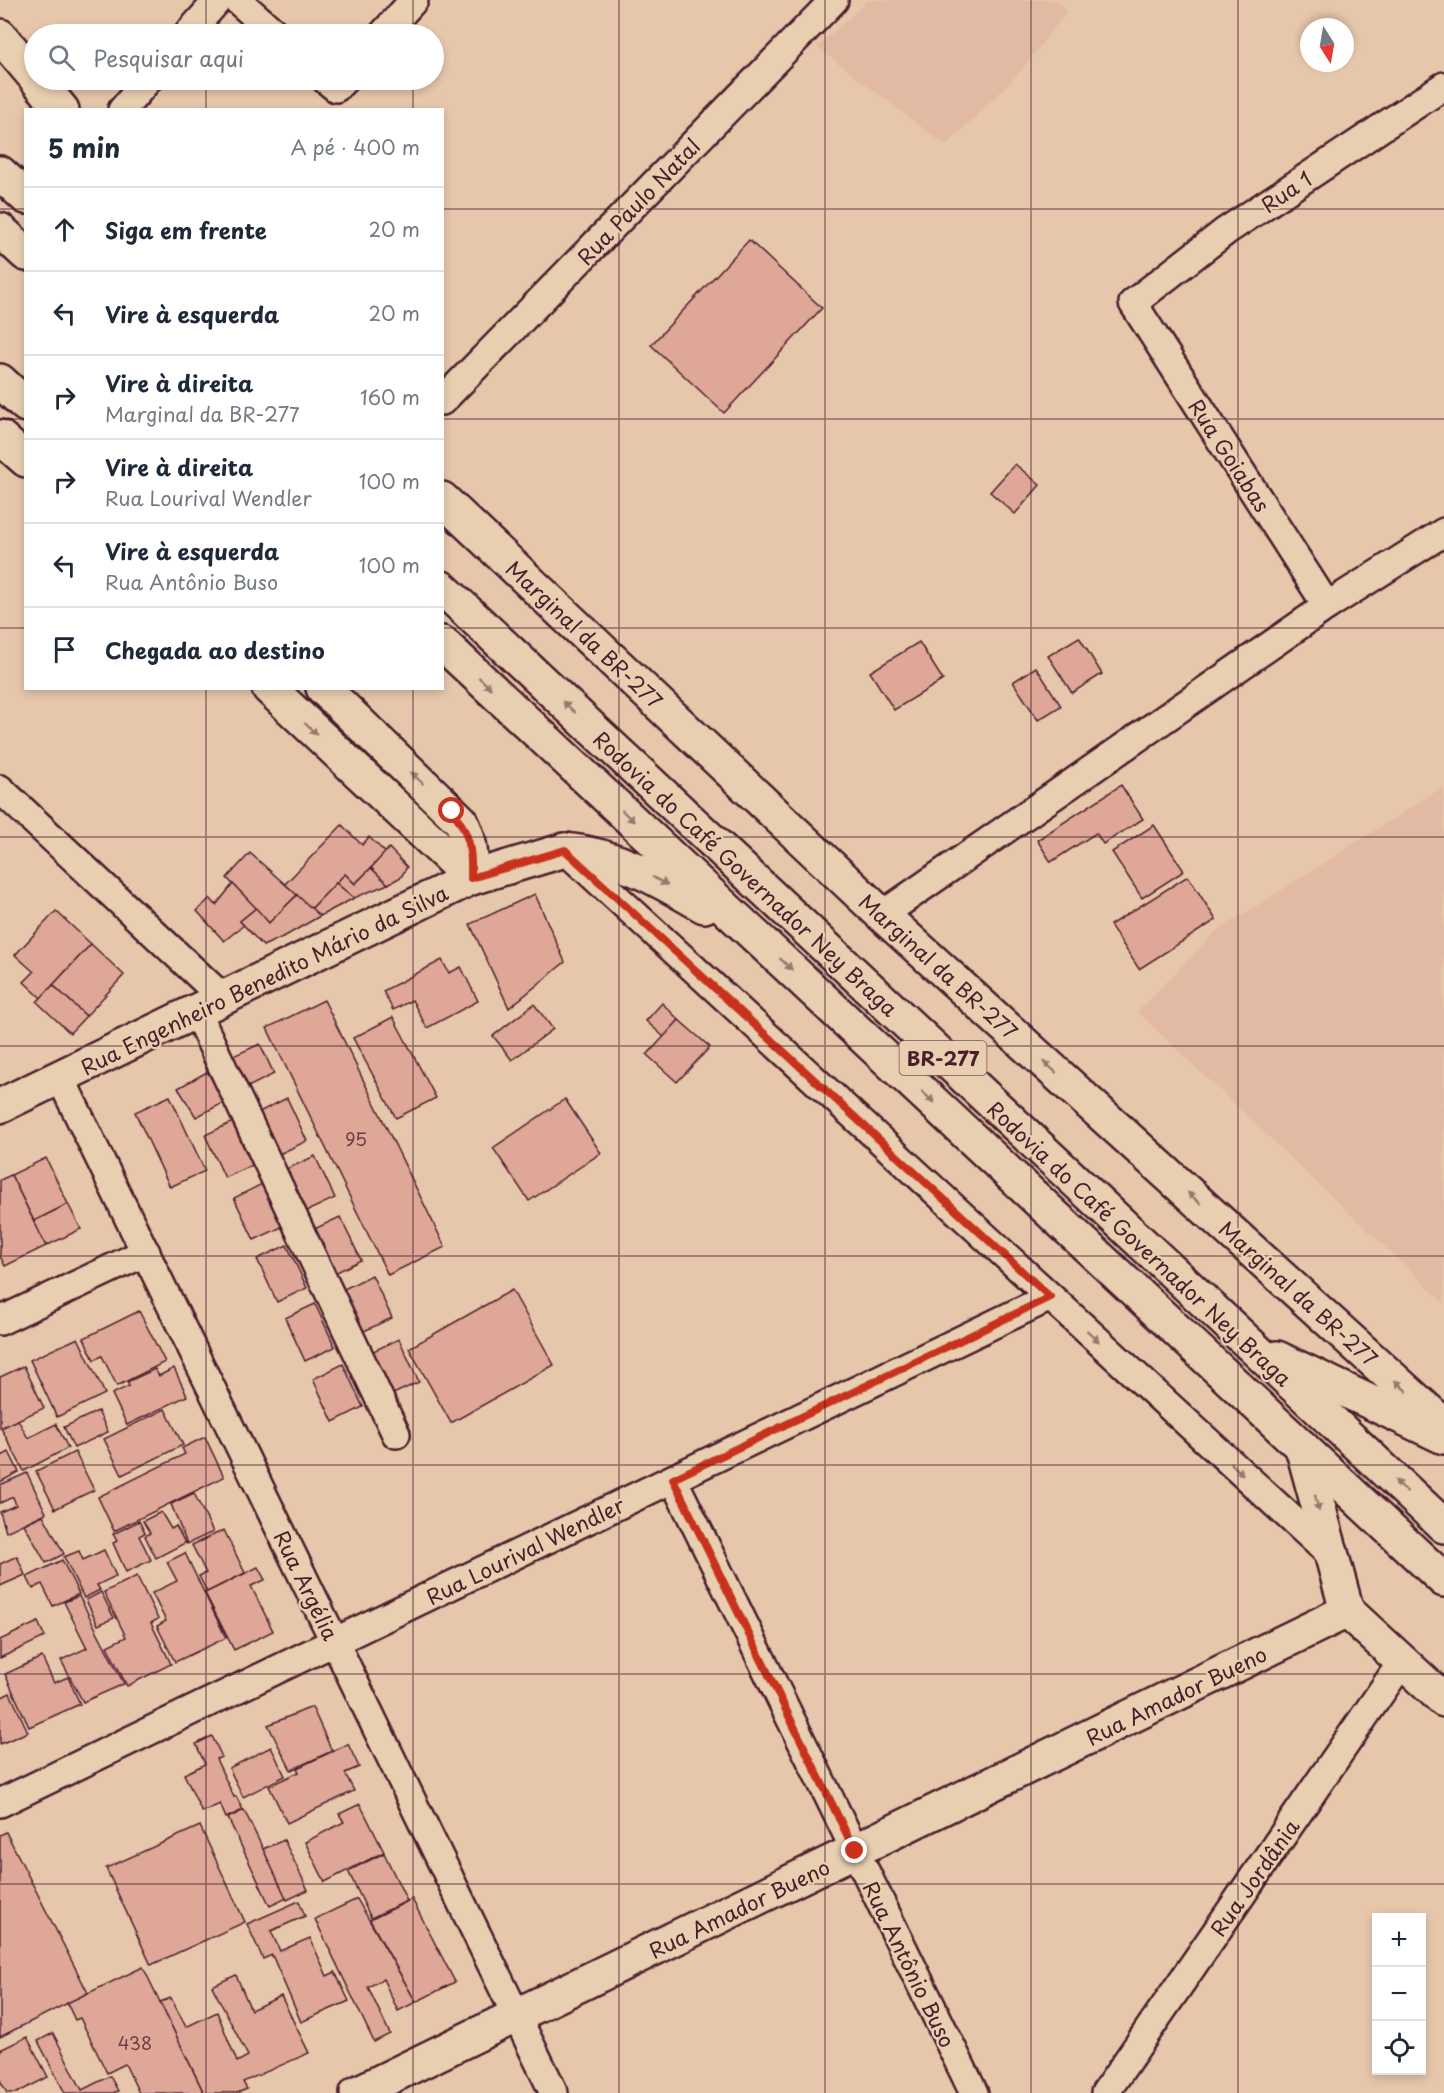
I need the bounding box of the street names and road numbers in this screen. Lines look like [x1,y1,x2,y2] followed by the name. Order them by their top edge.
[569,130,707,272] street label: Rua Paulo Natal
[1254,162,1318,220] street label: Rua 1
[1181,392,1279,518] street label: Rua Goiabas
[499,553,671,715] street label: Marginal da BR-277
[587,723,906,1024] street label: Rodovia do Café Governador Ney Braga
[75,876,453,1082] street label: Rua Engenheiro Benedito Mário da Silva
[852,886,1026,1046] street label: Marginal da BR-277
[900,1041,986,1075] road number: BR-277
[981,1093,1300,1394] street label: Rodovia do Café Governador Ney Braga
[1212,1213,1386,1373] street label: Marginal da BR-277
[420,1488,630,1612] street label: Rua Lourival Wendler
[267,1525,347,1645] street label: Rua Argélia
[1080,1637,1272,1753] street label: Rua Amador Bueno
[1202,1811,1307,1942] street label: Rua Jordânia
[643,1850,835,1966] street label: Rua Amador Bueno
[856,1875,964,2053] street label: Rua Antônio Buso

